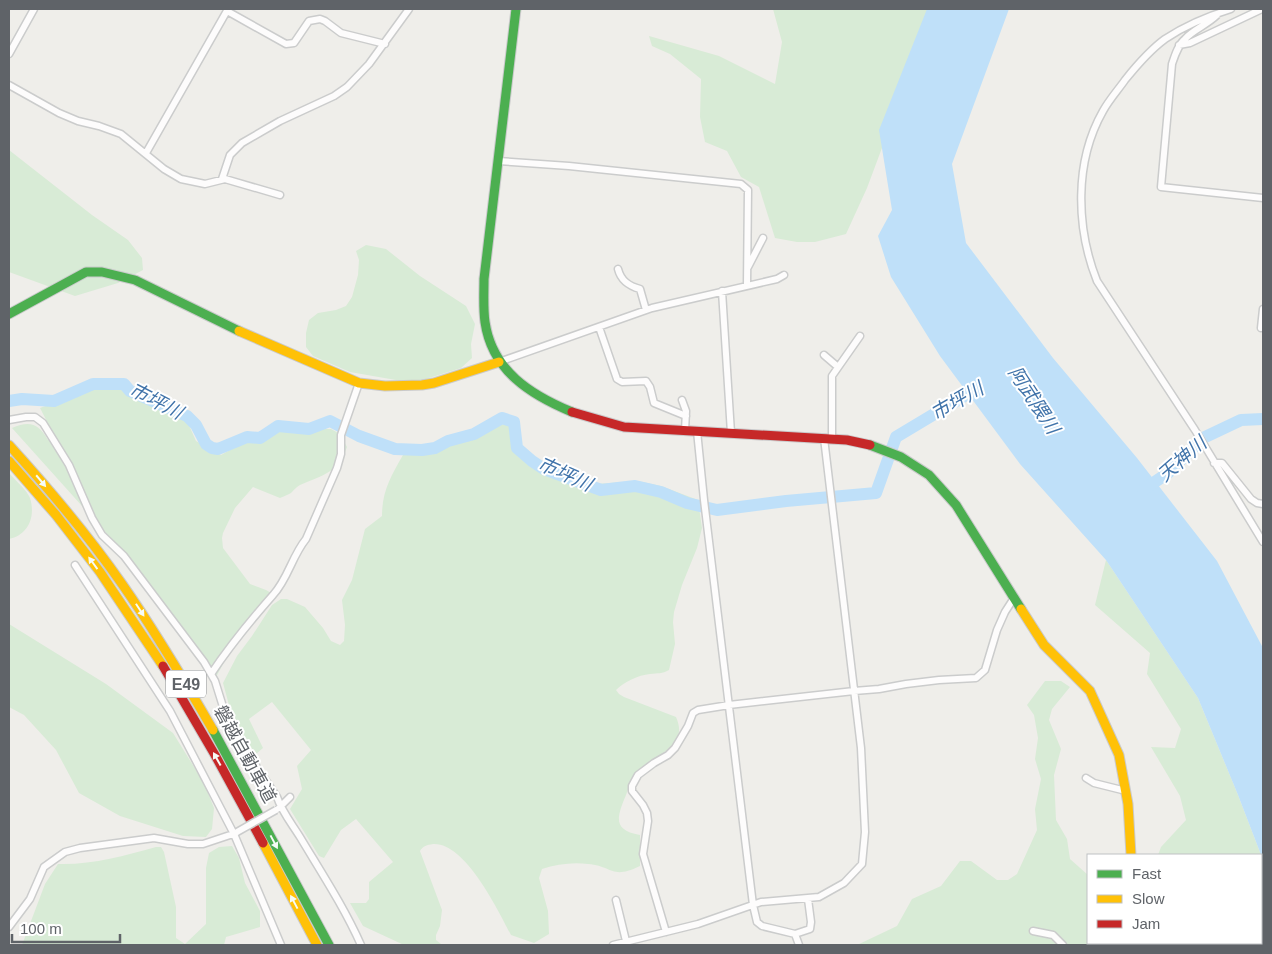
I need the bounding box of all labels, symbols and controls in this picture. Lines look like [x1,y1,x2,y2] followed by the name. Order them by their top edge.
[1004,362,1065,439] water label: 阿武隈川
[927,377,989,424] water label: 市坪川
[126,379,188,424] water label: 市坪川
[1154,431,1212,486] water label: 天神川
[535,453,597,496] water label: 市坪川
[36,475,47,488] one-way arrow
[87,557,98,570] one-way arrow
[135,604,145,617] one-way arrow
[166,671,206,698] road number: E49
[210,702,280,806] street label: 磐越自動車道
[213,752,222,765] one-way arrow
[270,834,278,849] one-way arrow
[1087,854,1262,944] legend
[1132,865,1162,882] text: Fast
[1132,890,1165,907] text: Slow
[290,895,298,909] one-way arrow
[12,912,120,944] scale bar
[1132,915,1160,932] text: Jam
[20,920,62,937] text: 100 m

